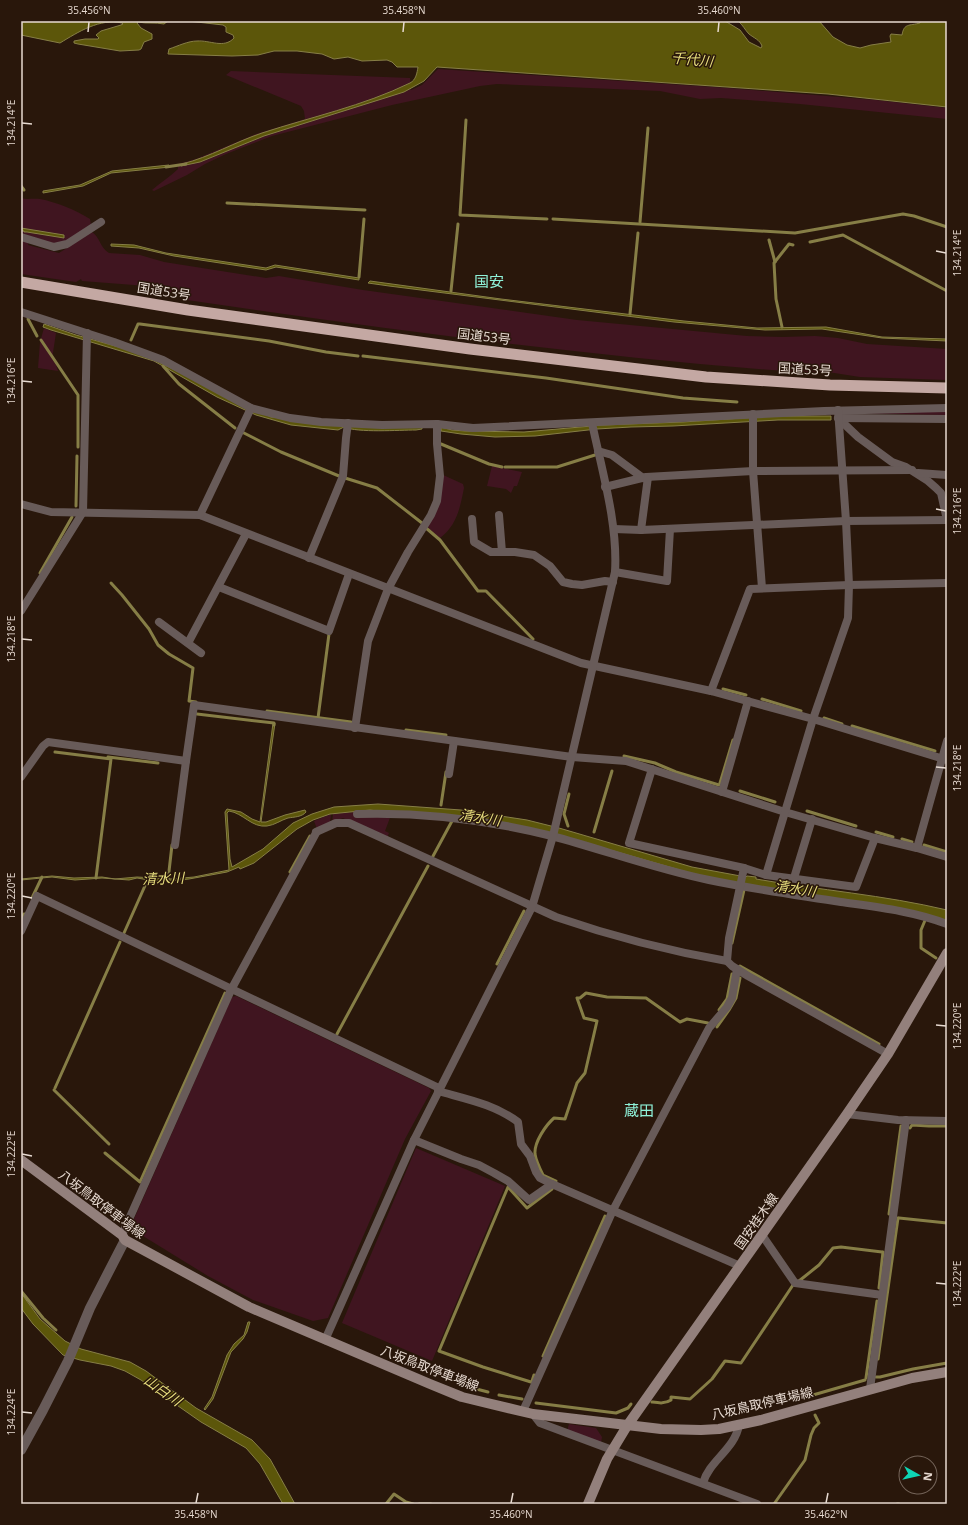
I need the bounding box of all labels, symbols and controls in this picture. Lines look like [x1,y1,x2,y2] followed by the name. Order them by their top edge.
[67,3,111,17] text: 35.456°N
[382,3,426,17] text: 35.458°N
[697,3,741,17] text: 35.460°N
[670,47,716,71] water label: 千代川
[4,100,18,146] text: 134.214°E
[950,230,964,276] text: 134.214°E
[474,271,504,291] district label: 国安
[136,278,192,304] street label: 国道53号
[456,324,512,348] street label: 国道53号
[4,358,18,404] text: 134.216°E
[778,359,832,379] street label: 国道53号
[950,488,964,534] text: 134.216°E
[4,616,18,662] text: 134.218°E
[950,745,964,791] text: 134.218°E
[458,804,504,830] water label: 清水川
[142,868,186,888] water label: 清水川
[4,873,18,919] text: 134.220°E
[773,875,819,901] water label: 清水川
[950,1003,964,1049] text: 134.220°E
[624,1100,654,1120] district label: 蔵田
[4,1131,18,1177] text: 134.222°E
[55,1166,149,1242] street label: 八坂鳥取停車場線
[730,1189,782,1253] street label: 国安桂木線
[950,1261,964,1307] text: 134.222°E
[378,1341,482,1395] street label: 八坂鳥取停車場線
[140,1370,187,1411] water label: 山白川
[709,1383,815,1423] street label: 八坂鳥取停車場線
[4,1389,18,1435] text: 134.224°E
[898,1455,938,1495] north arrow
[920,1471,936,1482] text: N
[174,1507,218,1521] text: 35.458°N
[489,1507,533,1521] text: 35.460°N
[804,1507,848,1521] text: 35.462°N

